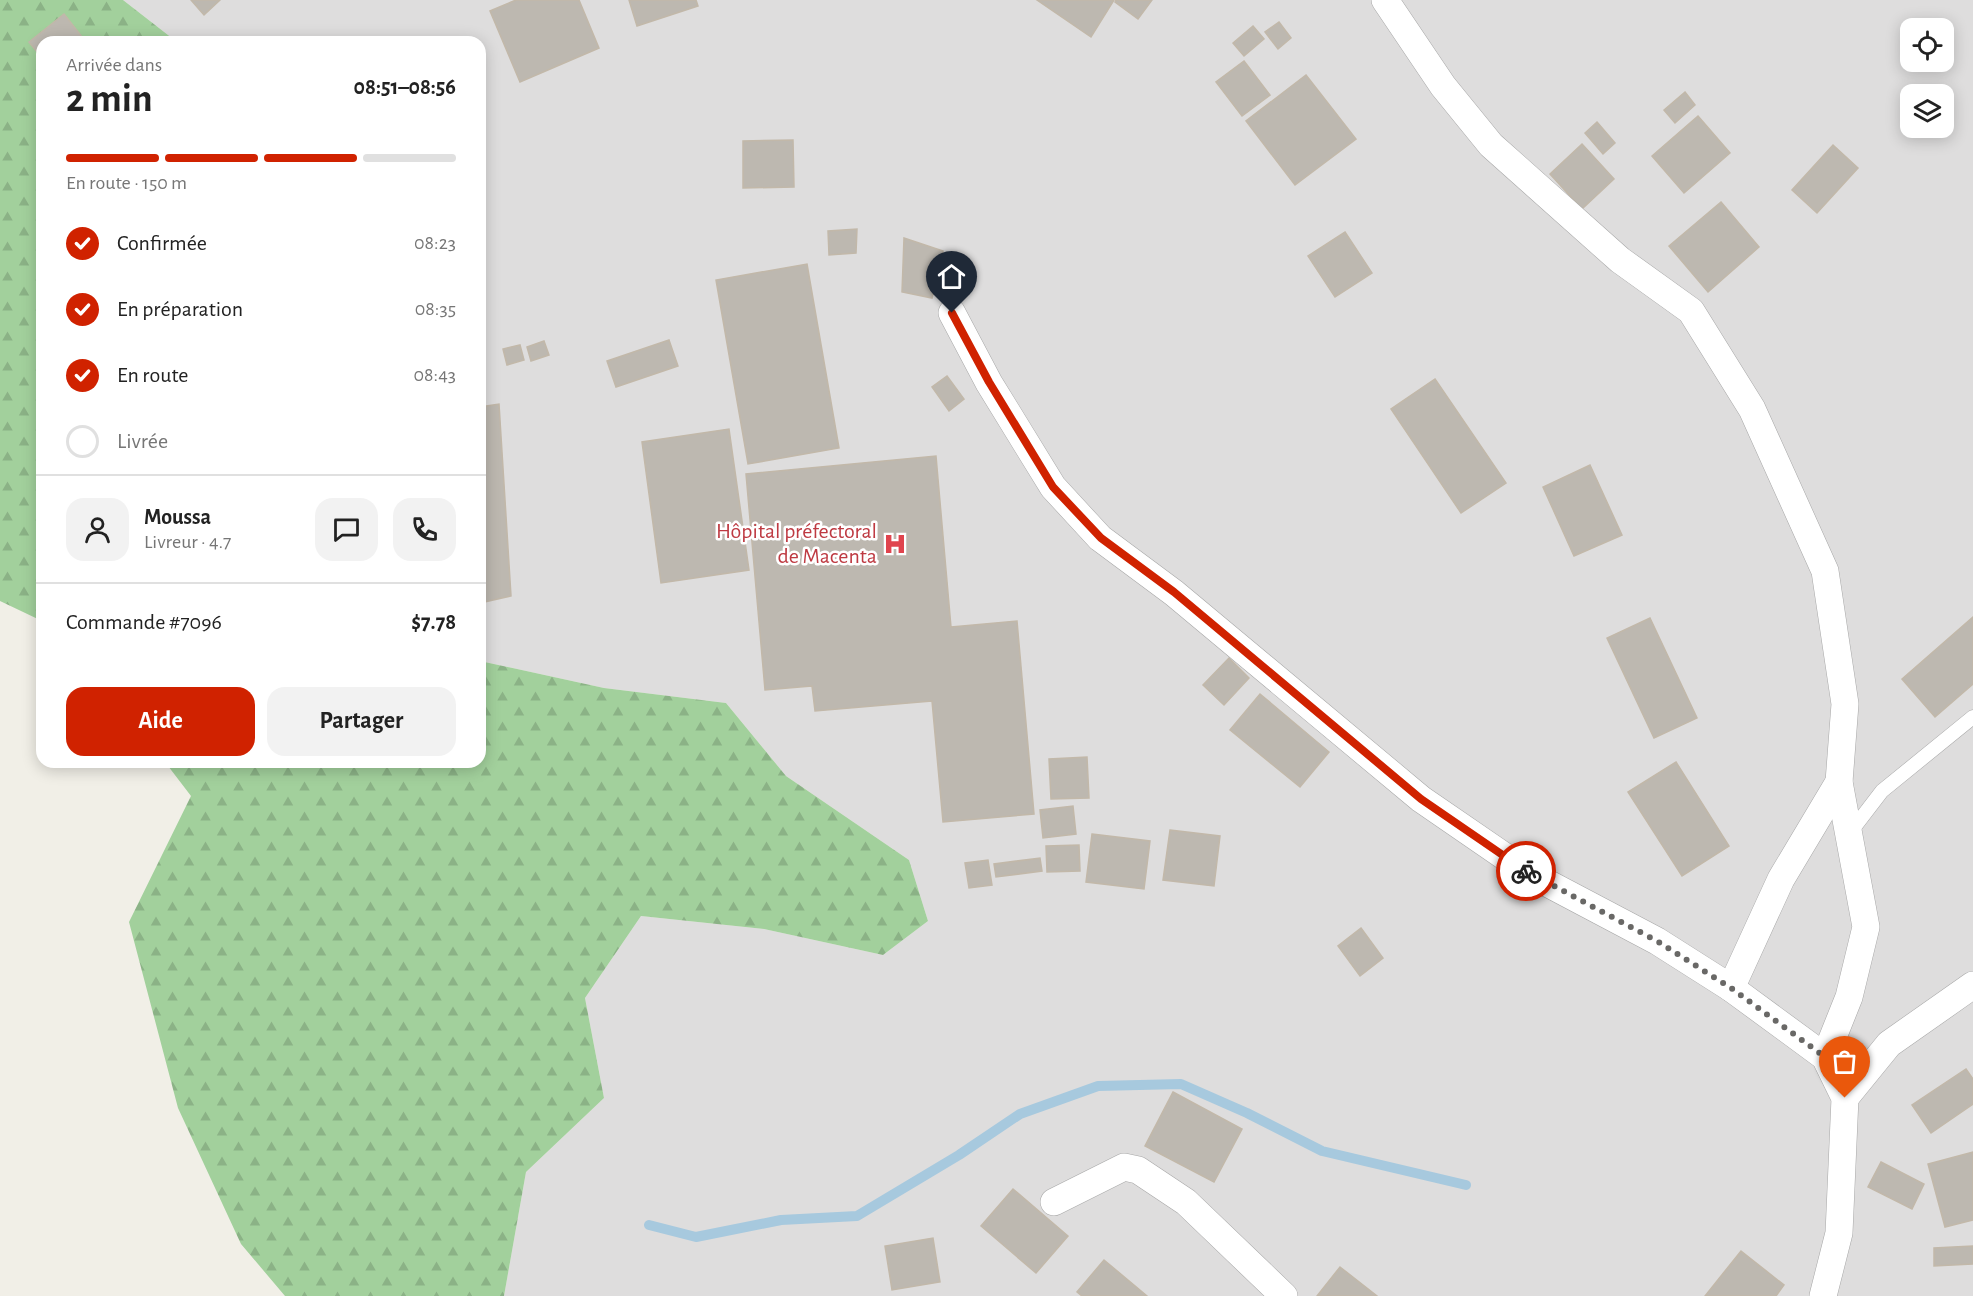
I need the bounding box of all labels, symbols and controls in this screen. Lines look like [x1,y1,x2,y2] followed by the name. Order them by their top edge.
[1900,18,1954,138] map controls
[1900,18,1954,72] button: locate
[66,55,162,75] text: Arrivée dans
[354,76,456,98] text: 08:51–08:56
[66,80,153,119] text: 2 min
[1900,84,1954,138] button: layers
[66,173,187,193] text: En route · 150 m
[66,227,99,260] icon: check
[117,232,207,254] text: Confirmée
[414,233,456,253] text: 08:23
[926,251,977,313] pin
[935,260,968,293] icon: home
[66,293,99,326] icon: check
[117,298,243,320] text: En préparation
[415,299,456,319] text: 08:35
[66,359,99,392] icon: check
[117,364,188,386] text: En route
[414,365,456,385] text: 08:43
[117,430,168,452] text: Livrée
[66,498,129,561] button: person
[315,498,378,561] button: chat
[393,498,456,561] button: phone
[144,506,211,528] text: Moussa
[716,520,877,567] place label: Hôpital préfectoral de Macenta
[882,531,908,557] hospital icon: Hôpital préfectoral de Macenta
[144,532,231,552] text: Livreur · 4.7
[66,611,222,633] text: Commande #7096
[411,611,456,633] text: $7.78
[66,687,255,756] button: Aide
[267,687,456,756] button: Partager
[1496,841,1556,901] courier
[1510,855,1543,888] icon: bike
[1819,1036,1870,1098] pin
[1828,1045,1861,1078] icon: bag

